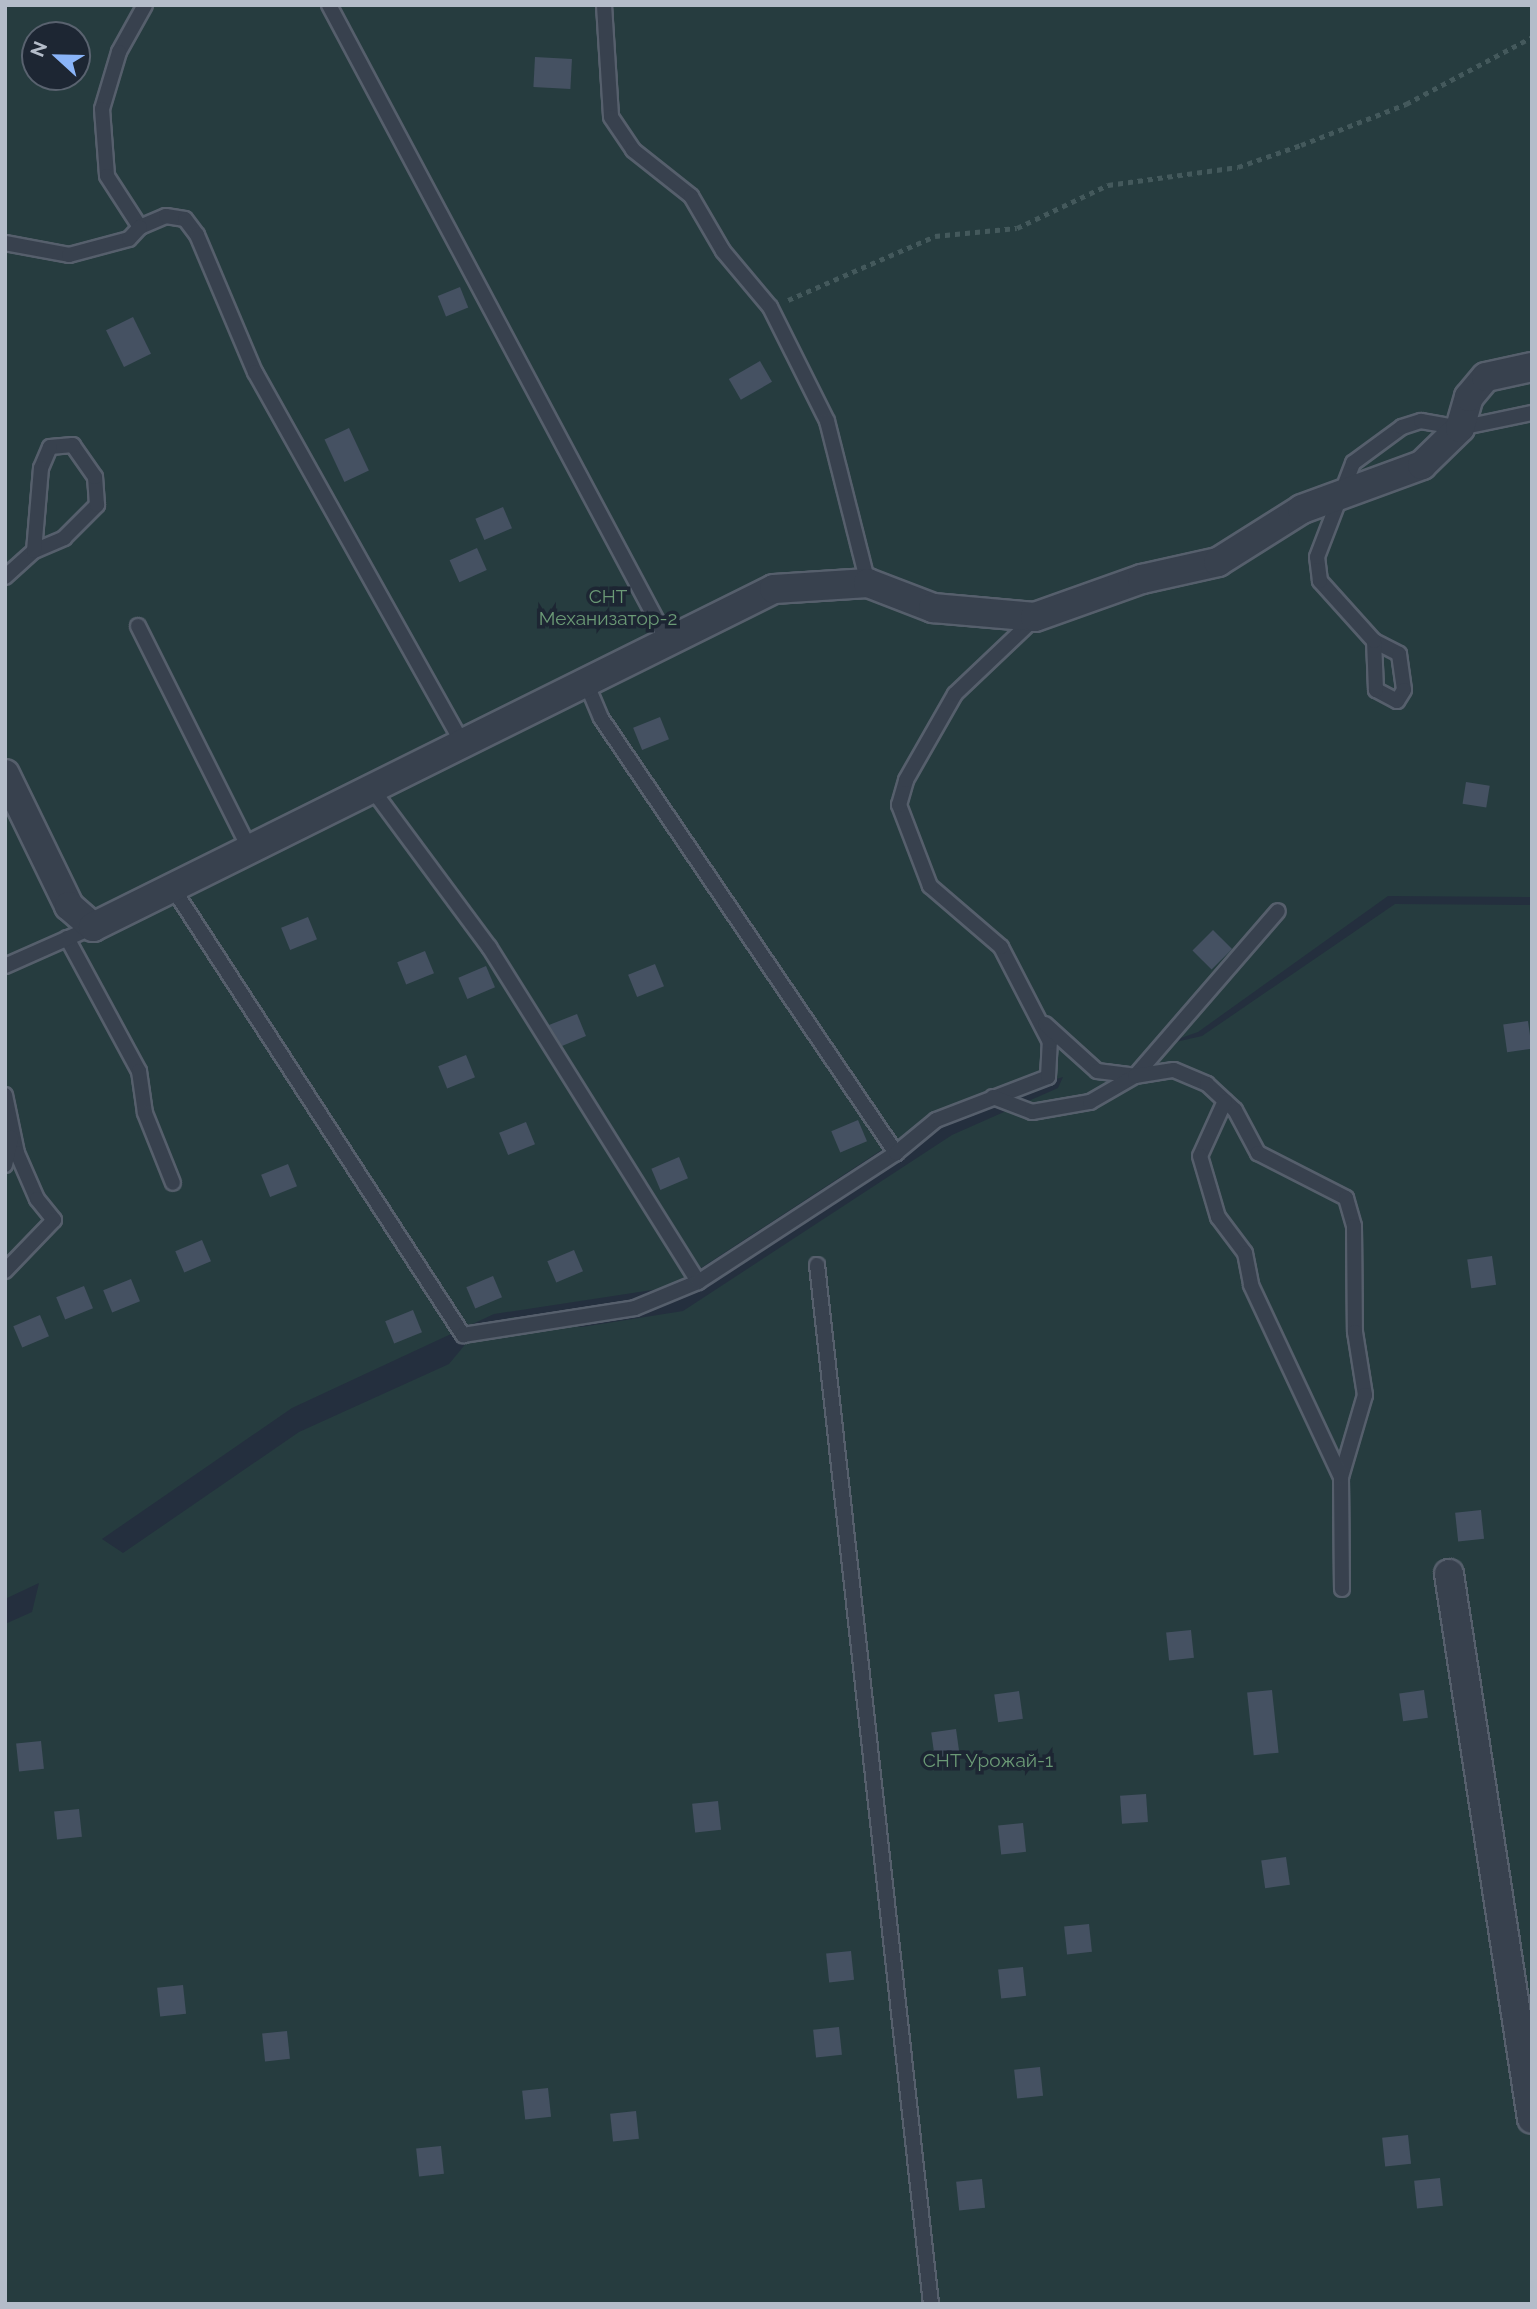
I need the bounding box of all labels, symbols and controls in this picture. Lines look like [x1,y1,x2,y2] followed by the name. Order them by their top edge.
[21,21,91,91] north arrow
[25,38,51,60] text: N
[539,586,677,630] park label: СНТ Механизатор-2
[923,1750,1053,1772] park label: СНТ Урожай-1

